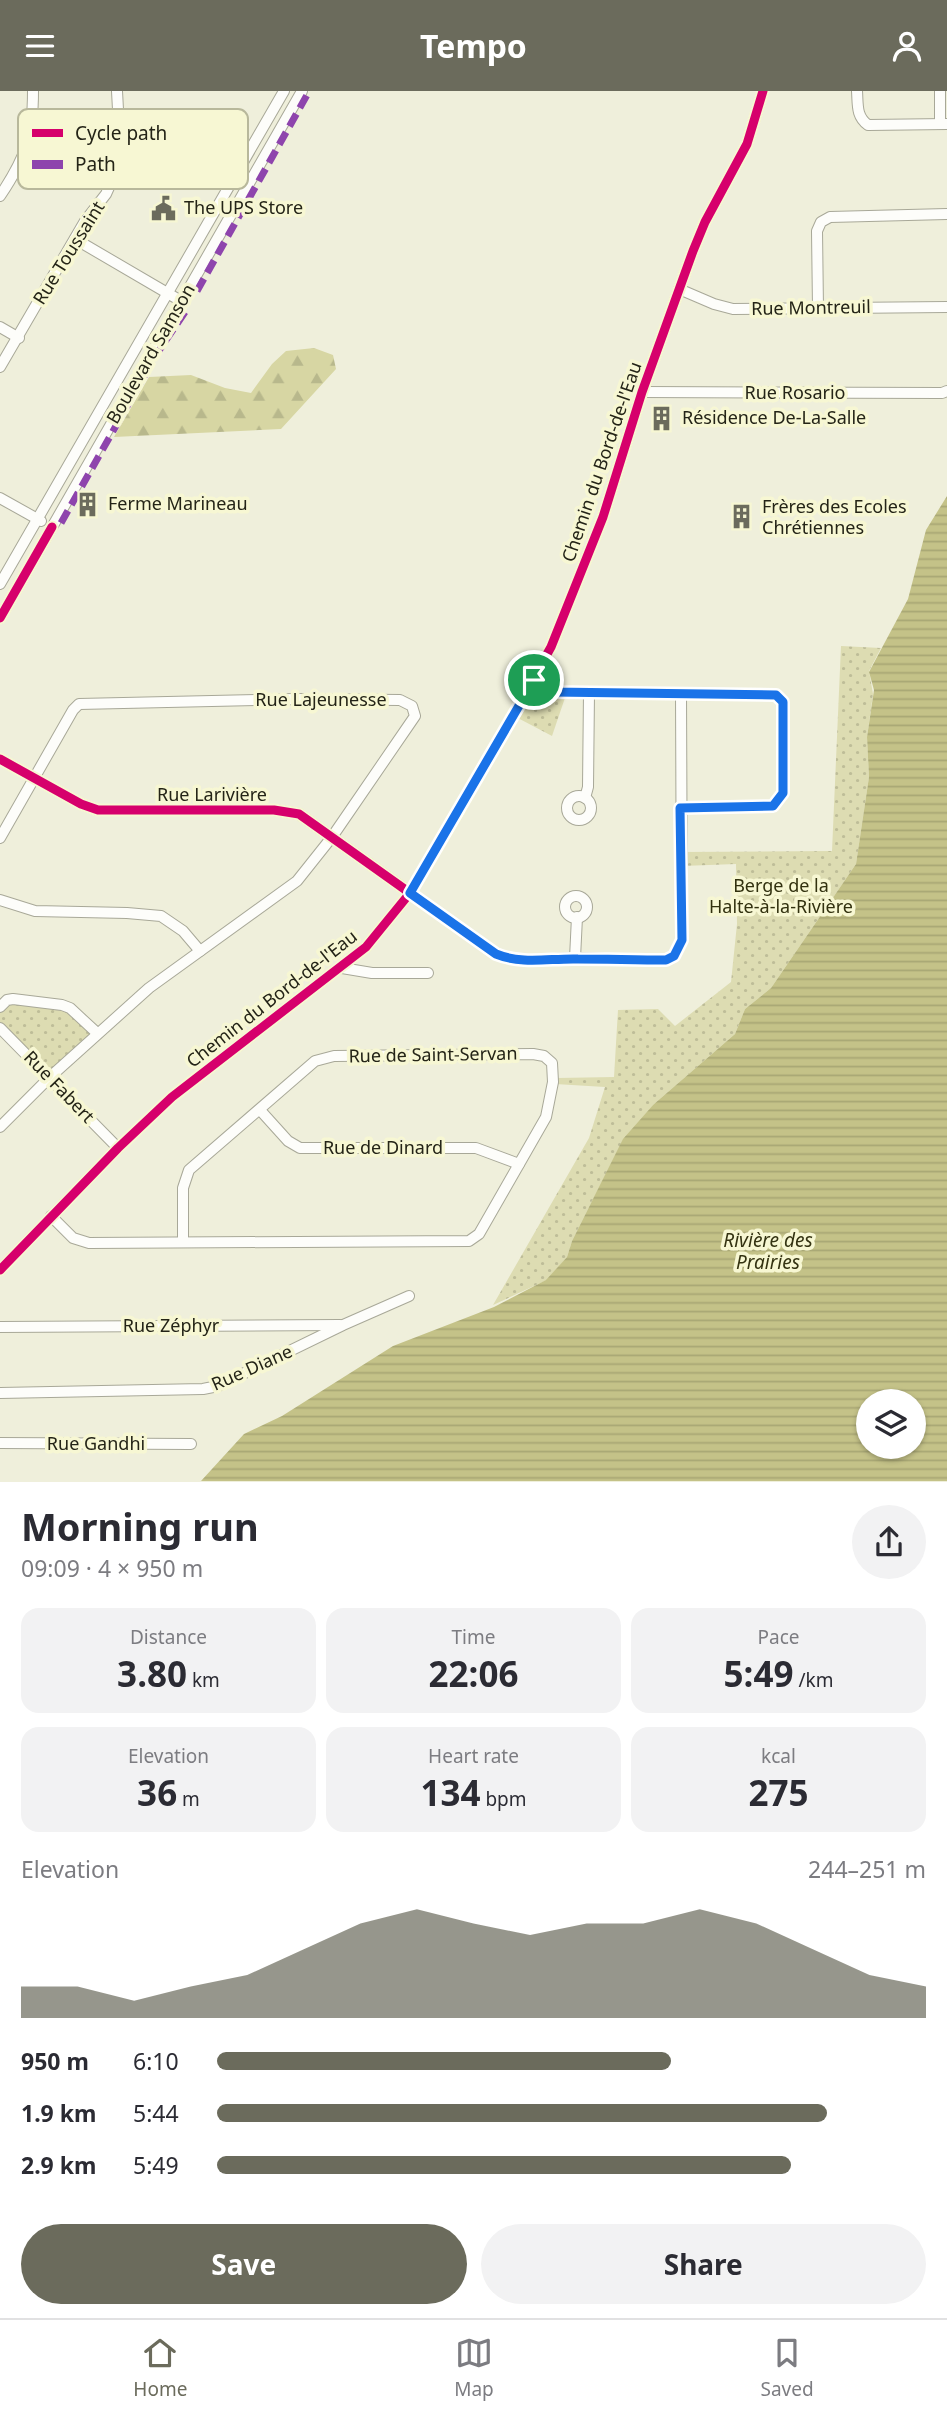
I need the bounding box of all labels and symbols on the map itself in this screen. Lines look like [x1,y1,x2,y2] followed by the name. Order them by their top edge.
[18,109,248,189] legend
[75,120,167,146] text: Cycle path
[75,151,116,177] text: Path
[150,194,178,222] public building icon: The UPS Store
[184,195,303,219] place label: The UPS Store
[27,196,110,309] street label: Rue Toussaint
[100,279,200,428] street label: Boulevard Samson
[751,294,871,320] street label: Rue Montreuil
[555,358,647,565] street label: Chemin du Bord-de-l'Eau
[745,380,845,404] street label: Rue Rosario
[648,404,676,432] building icon: Résidence De-La-Salle
[682,405,866,429] place label: Résidence De-La-Salle
[74,490,102,518] building icon: Ferme Marineau
[108,491,248,515] place label: Ferme Marineau
[762,494,907,539] place label: Frères des Ecoles Chrétiennes
[728,503,756,531] building icon: Frères des Ecoles Chrétiennes
[504,650,564,710] pin
[255,687,387,711] street label: Rue Lajeunesse
[157,782,267,806] street label: Rue Larivière
[709,873,853,918] park label: Berge de la Halte-à-la-Rivière
[181,924,362,1072] street label: Chemin du Bord-de-l'Eau
[348,1041,518,1067] street label: Rue de Saint-Servan
[19,1045,101,1128] street label: Rue Fabert
[323,1135,443,1159] street label: Rue de Dinard
[723,1227,813,1275] water label: Rivière des Prairies
[123,1313,220,1337] street label: Rue Zéphyr
[207,1339,296,1396] street label: Rue Diane
[47,1431,145,1455] street label: Rue Gandhi

